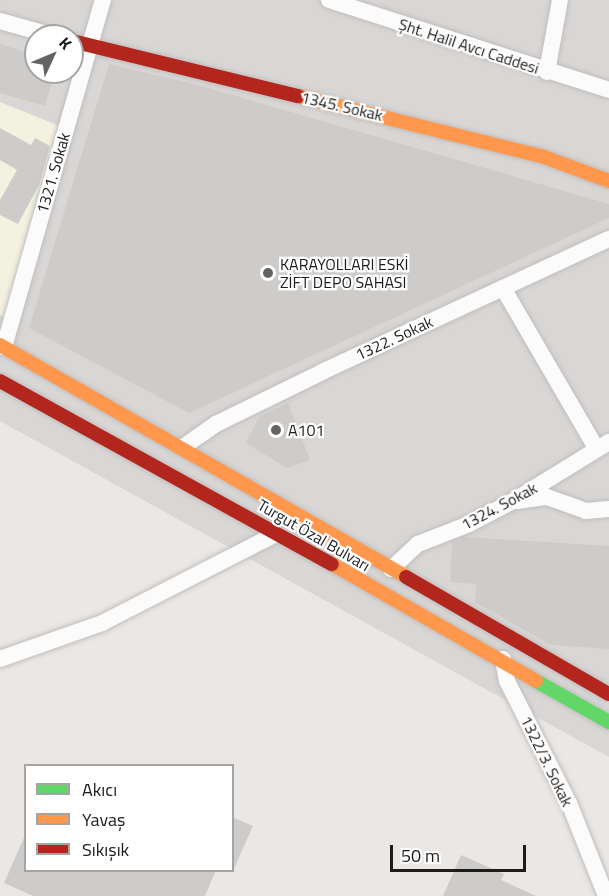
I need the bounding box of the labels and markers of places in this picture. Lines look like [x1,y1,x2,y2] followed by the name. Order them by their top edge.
[280,254,409,292] place label: KARAYOLLARI ESKİ ZİFT DEPO SAHASI
[261,266,275,280] marker: KARAYOLLARI ESKİ ZİFT DEPO SAHASI
[288,420,324,440] place label: A101
[269,423,283,437] marker: A101

